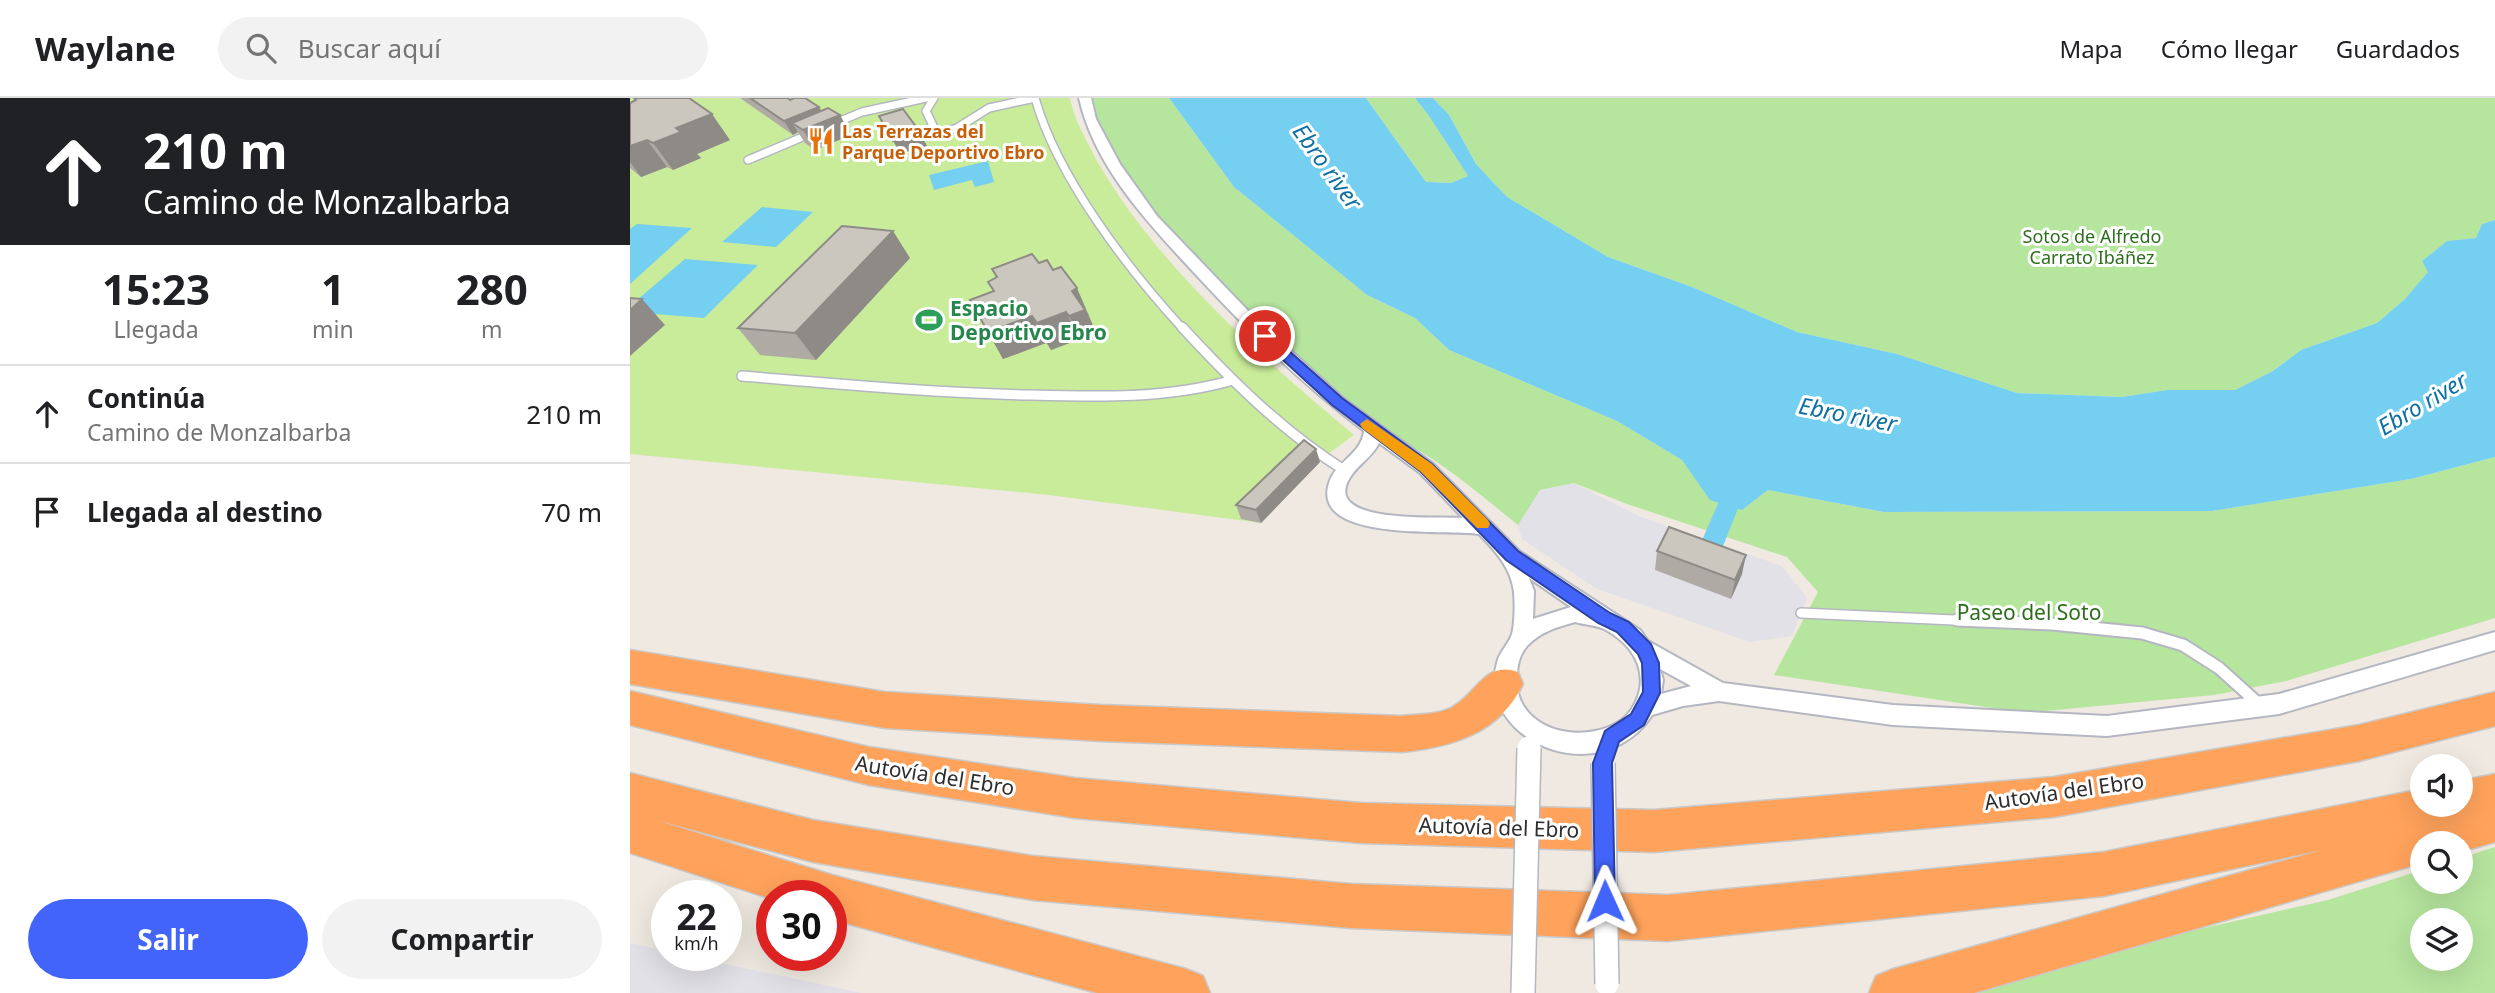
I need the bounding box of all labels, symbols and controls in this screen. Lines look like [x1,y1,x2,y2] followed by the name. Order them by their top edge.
[218,17,708,80] search box
[35,26,176,71] text: Waylane
[242,29,280,67] icon: search
[298,30,441,66] text: Buscar aquí
[2059,32,2123,65] text: Mapa
[2161,32,2298,65] text: Cómo llegar
[2336,32,2460,65] text: Guardados
[1286,116,1371,216] water label: Ebro river
[143,117,288,183] text: 210 m
[842,119,1045,164] place label: Las Terrazas del Parque Deportivo Ebro
[28,126,119,217] icon: ahead
[806,126,836,156] restaurant icon: Las Terrazas del Parque Deportivo Ebro
[143,180,511,223] text: Camino de Monzalbarba
[2023,224,2161,269] park label: Sotos de Alfredo Carrato Ibáñez
[102,260,210,317] text: 15:23
[321,260,345,317] text: 1
[456,260,528,317] text: 280
[950,294,1107,346] place label: Espacio Deportivo Ebro
[914,305,944,335] sports icon: Espacio Deportivo Ebro
[1235,306,1295,366] pin
[114,313,199,345] text: Llegada
[312,313,354,345] text: min
[481,313,503,345] text: m
[1246,317,1284,355] icon: arrive
[2371,363,2473,442] water label: Ebro river
[87,380,205,416] text: Continúa
[1796,389,1901,439] water label: Ebro river
[28,395,66,433] icon: ahead
[526,396,602,432] text: 210 m
[87,416,351,448] text: Camino de Monzalbarba
[28,493,66,531] icon: arrive
[87,494,323,530] text: Llegada al destino
[541,494,602,530] text: 70 m
[1957,598,2101,626] park label: Paseo del Soto
[853,749,1017,801] street label: Autovía del Ebro
[2410,754,2473,971] map controls
[2410,754,2473,817] button: sound
[1982,766,2146,816] street label: Autovía del Ebro
[1418,810,1580,844] street label: Autovía del Ebro
[2410,831,2473,894] button: search
[1568,864,1642,938] position arrow
[756,880,847,971] speed limit sign: 30
[676,893,717,940] text: 22
[28,899,308,979] button: Salir
[322,899,602,979] button: Compartir
[2410,908,2473,971] button: layers
[674,931,719,955] text: km/h

